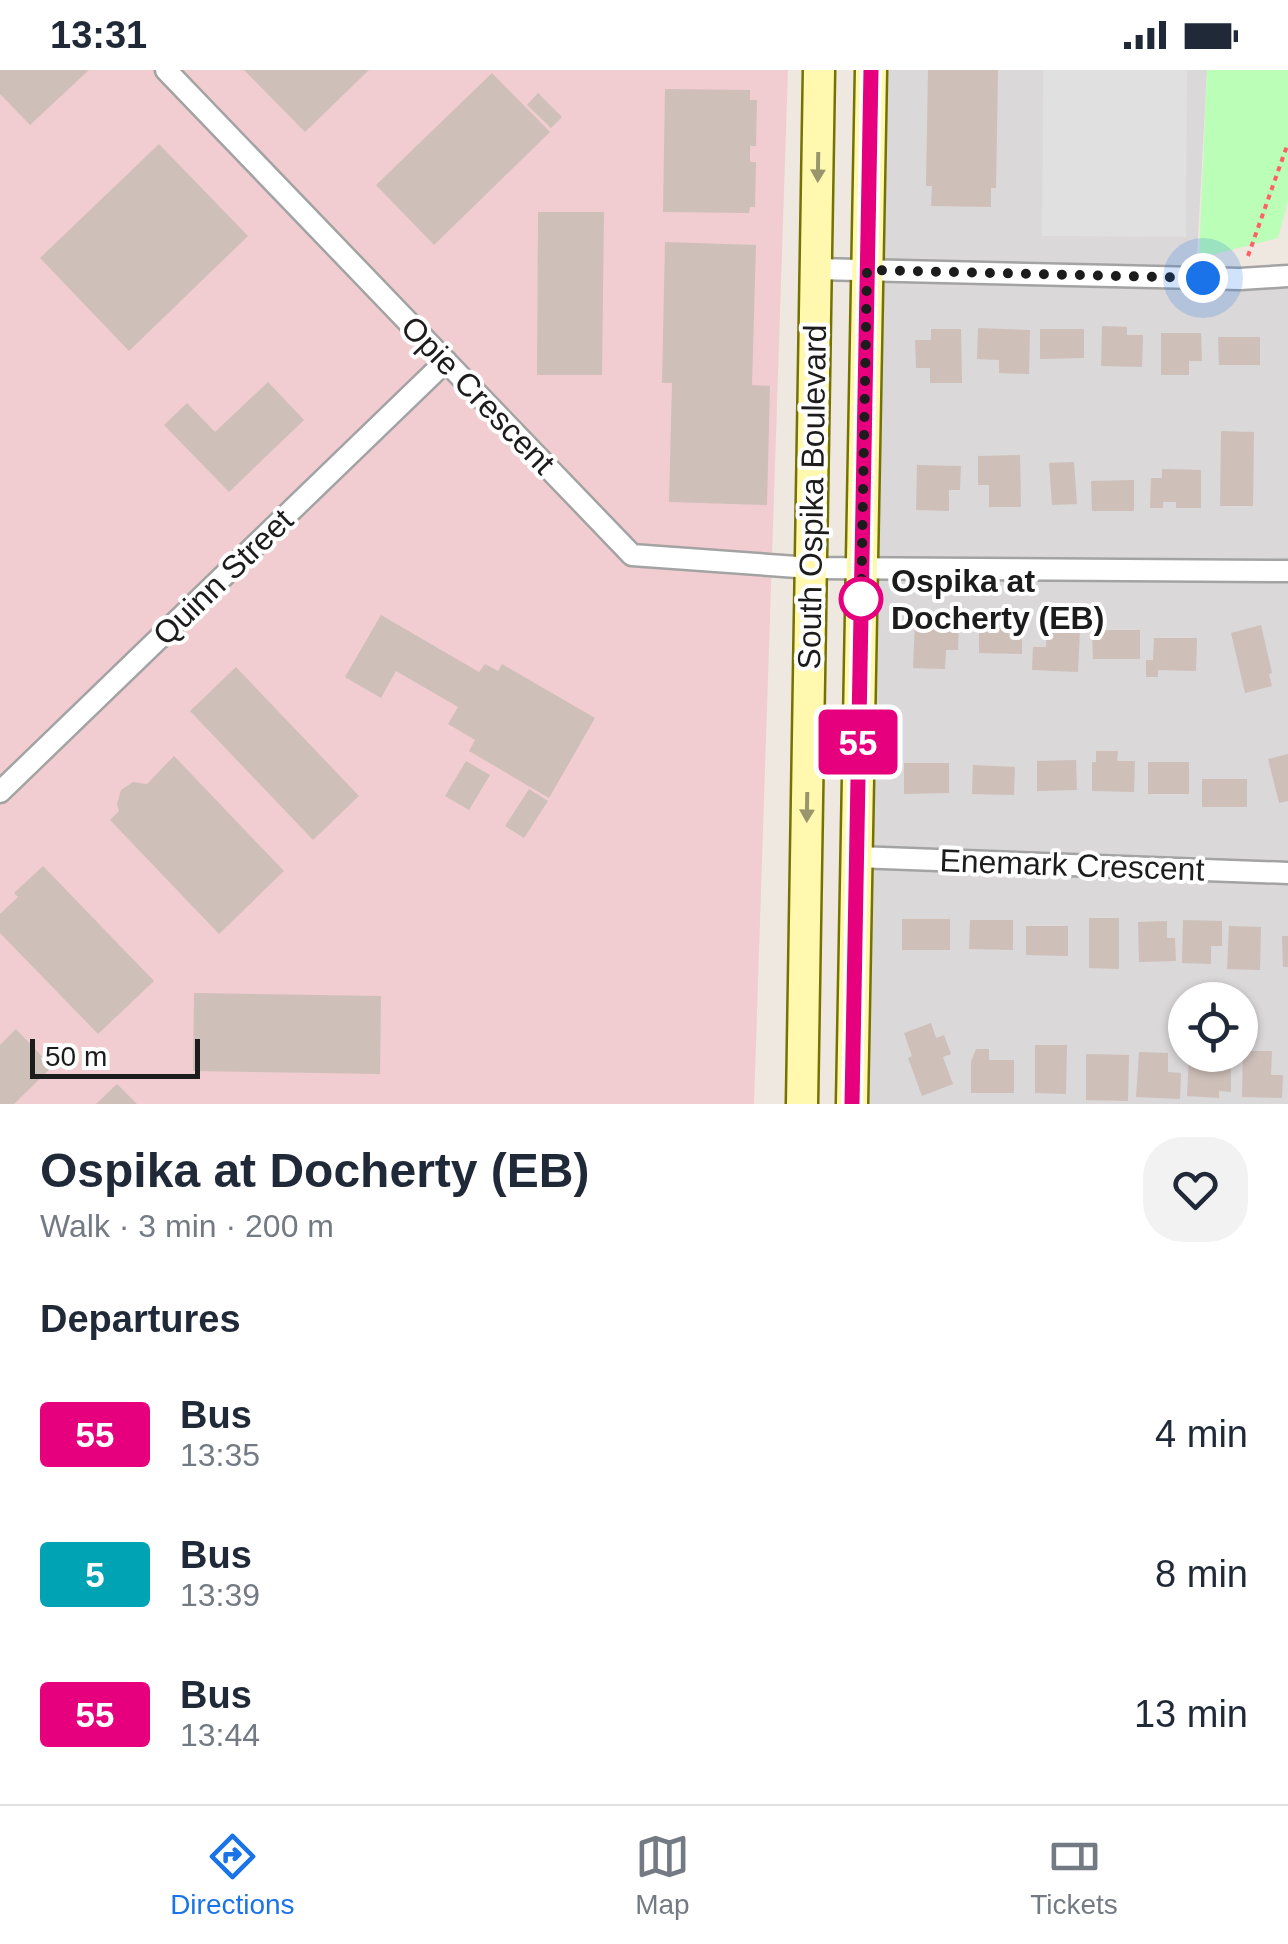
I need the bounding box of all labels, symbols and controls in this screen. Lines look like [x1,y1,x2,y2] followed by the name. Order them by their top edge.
[50,14,147,56] text: 13:31
[809,152,825,184] one-way arrow
[1178,253,1228,303] your location
[394,309,562,481] street label: Opie Crescent
[791,324,833,670] street label: South Ospika Boulevard
[146,502,300,652] street label: Quinn Street
[891,563,1104,636] place label: Ospika at Docherty (EB)
[840,578,882,620] marker: Ospika at Docherty (EB)
[813,710,903,774] line badge: 55
[839,723,877,762] text: 55
[799,792,815,824] one-way arrow
[939,842,1205,888] street label: Enemark Crescent
[1168,982,1258,1072] map controls
[1168,982,1258,1072] button: locate
[30,1034,200,1078] scale bar
[45,1041,107,1072] text: 50 m
[1143,1137,1248,1242] button: heart
[40,1144,589,1197] text: Ospika at Docherty (EB)
[40,1208,334,1244] text: Walk · 3 min · 200 m
[40,1298,241,1340] text: Departures
[180,1394,252,1436] text: Bus
[1155,1413,1248,1455] text: 4 min
[76,1415,114,1454] text: 55
[180,1437,260,1473] text: 13:35
[180,1534,252,1576] text: Bus
[1155,1553,1248,1595] text: 8 min
[85,1555,105,1594] text: 5
[180,1577,260,1613] text: 13:39
[180,1674,252,1716] text: Bus
[1134,1693,1248,1735] text: 13 min
[76,1695,114,1734] text: 55
[180,1717,260,1753] text: 13:44
[170,1829,295,1921] tab: Directions
[635,1829,690,1921] tab: Map
[1030,1829,1118,1921] tab: Tickets

